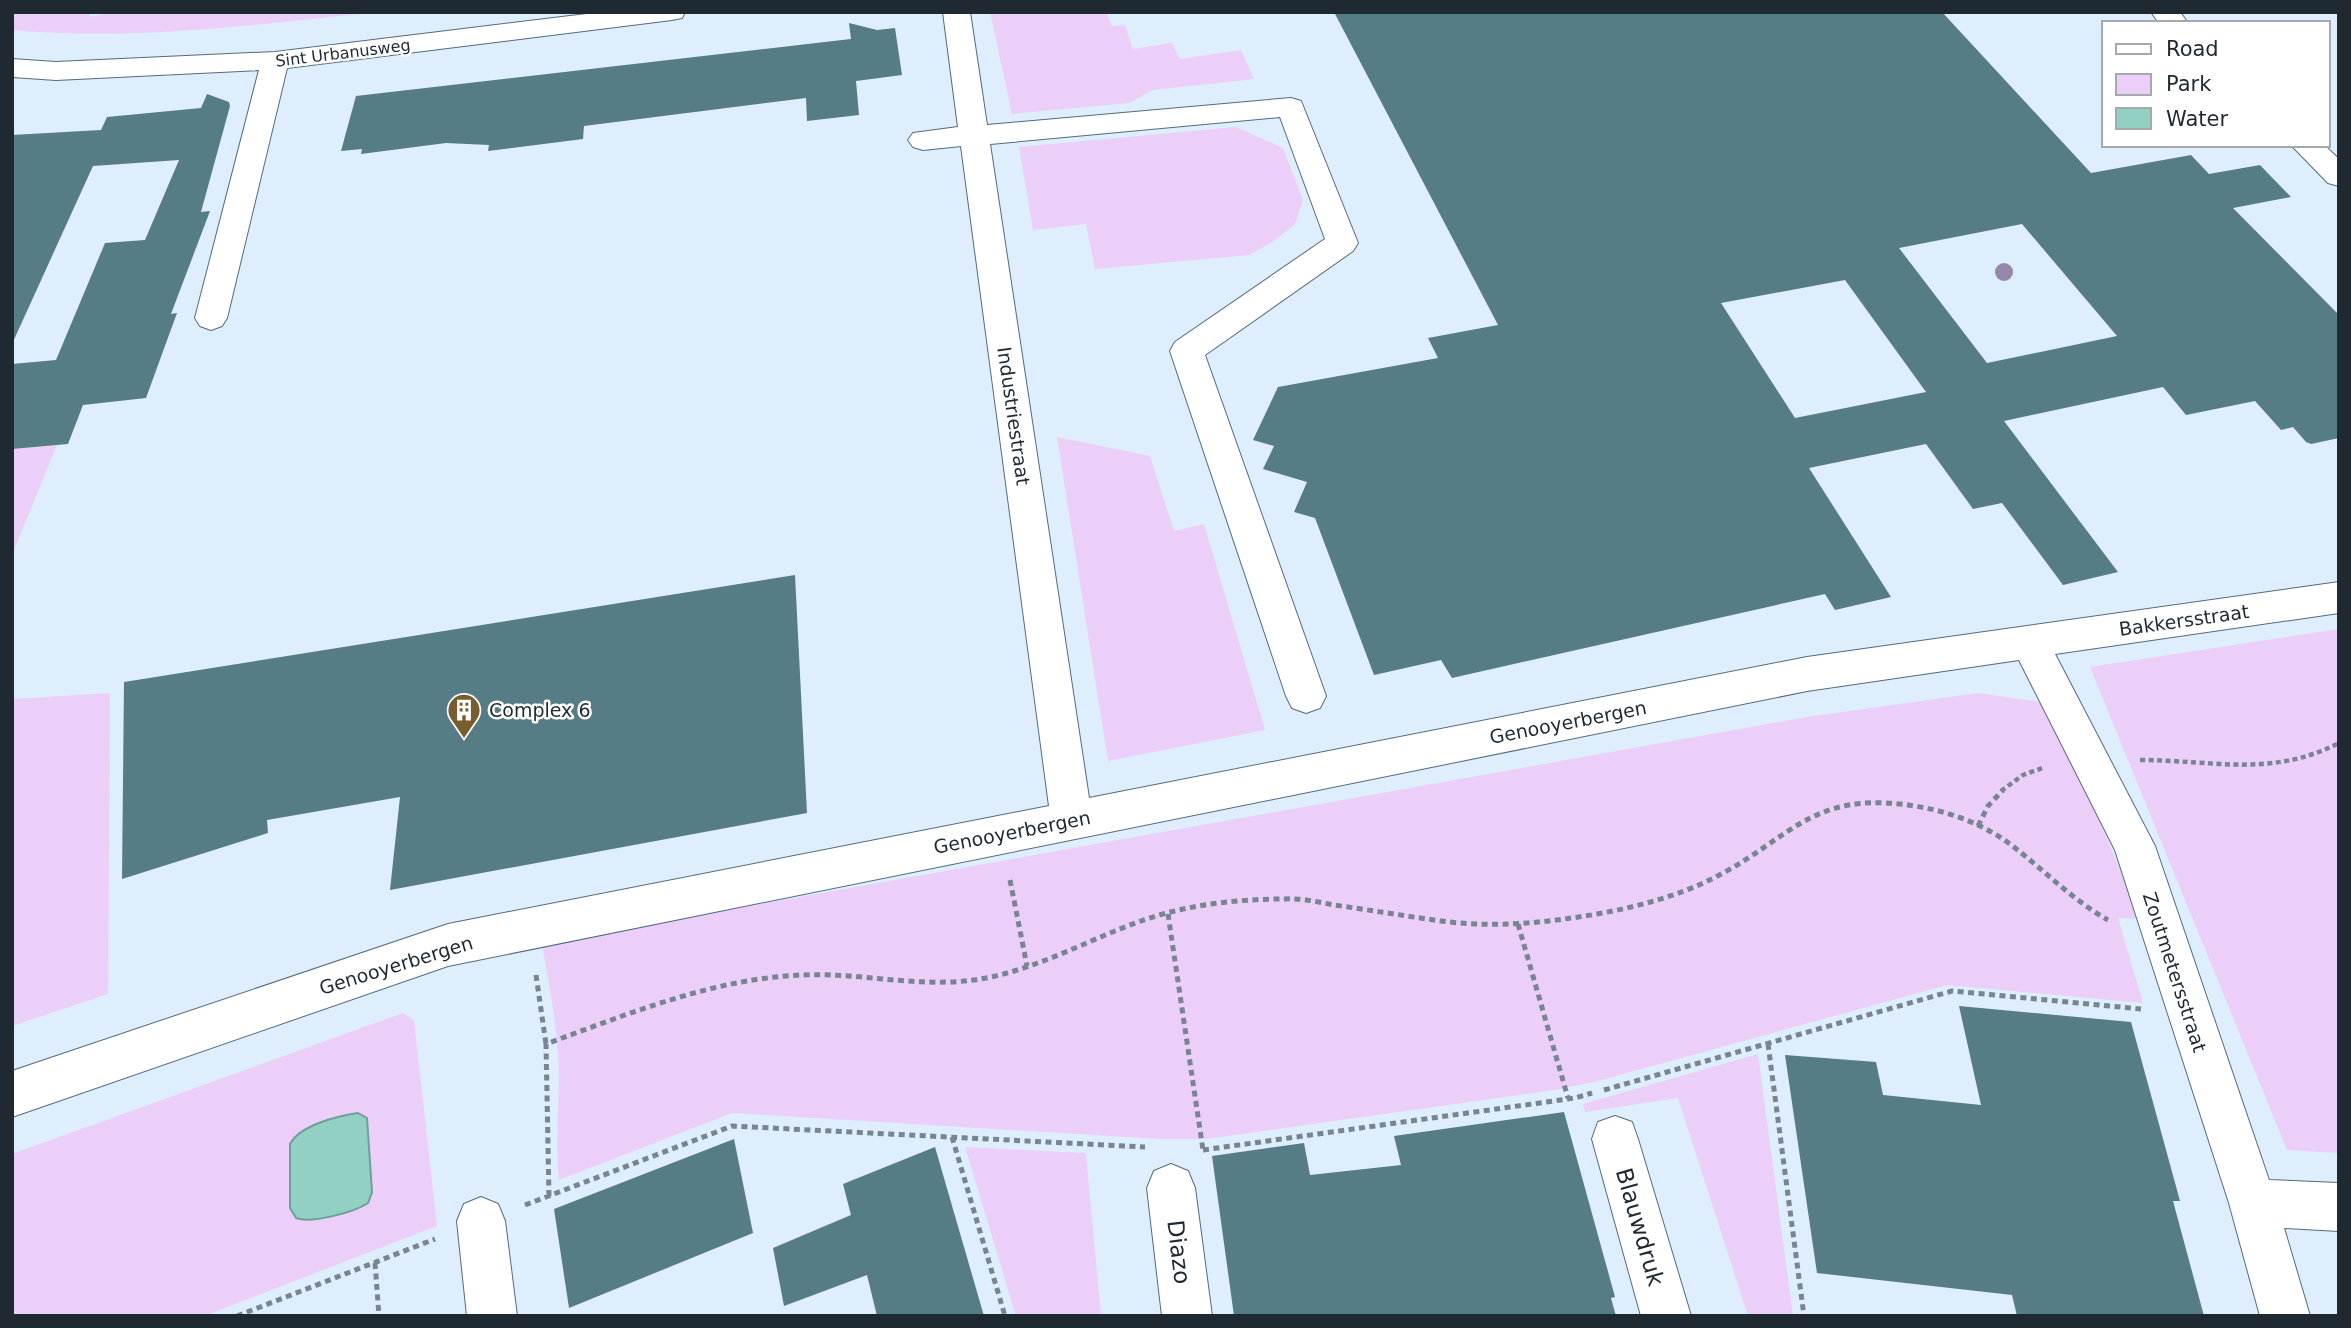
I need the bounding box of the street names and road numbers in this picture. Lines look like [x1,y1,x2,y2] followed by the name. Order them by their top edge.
[274,35,412,71] street label: Sint Urbanusweg
[993,345,1035,487] street label: Industriestraat
[2117,600,2251,640] street label: Bakkersstraat
[1488,696,1648,748] street label: Genooyerbergen
[932,806,1092,858] street label: Genooyerbergen
[2139,889,2211,1055] street label: Zoutmetersstraat
[317,931,475,999] street label: Genooyerbergen
[1611,1165,1669,1290] street label: Blauwdruk
[1162,1218,1196,1286] street label: Diazo

